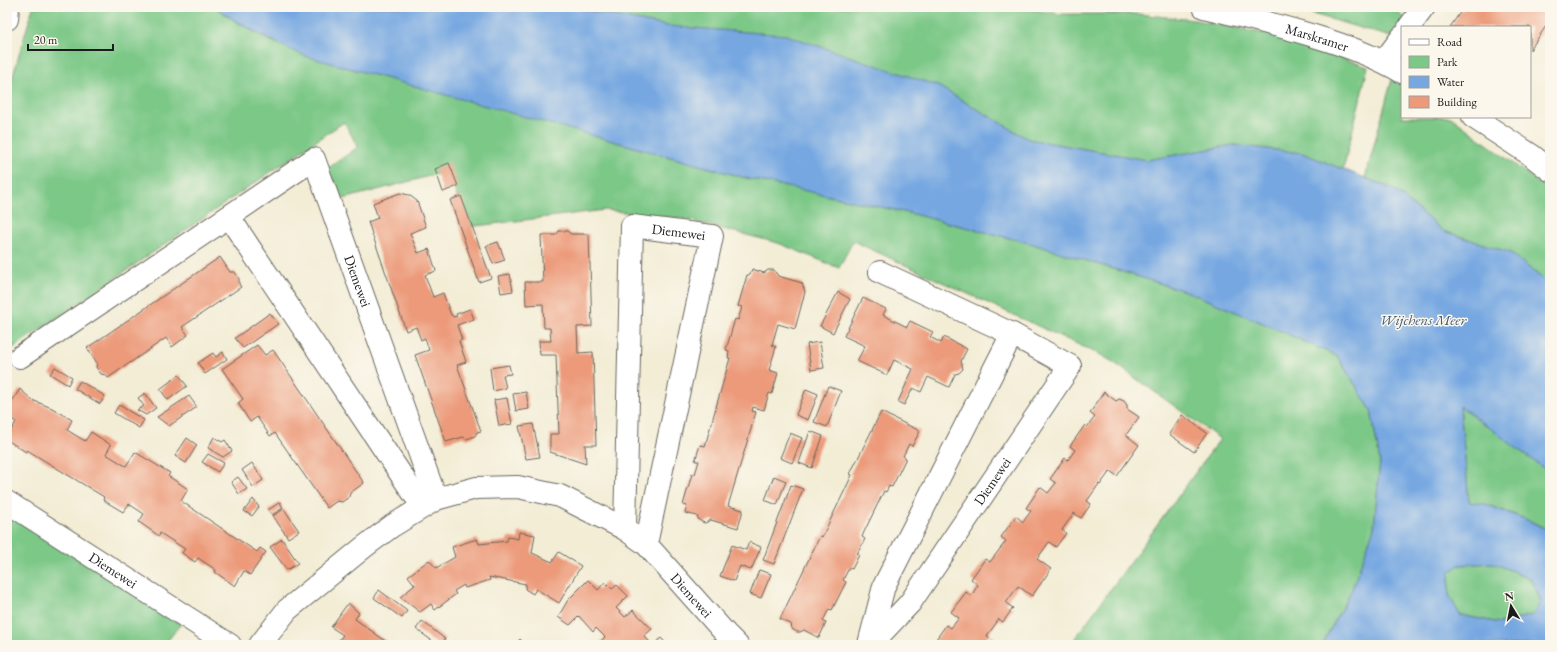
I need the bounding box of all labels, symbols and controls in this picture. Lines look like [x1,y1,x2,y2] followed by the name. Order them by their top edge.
[1283,19,1351,56] street label: Marskramer
[28,26,113,52] scale bar
[1401,26,1531,118] legend
[34,32,58,48] text: 20 m
[1437,34,1463,50] text: Road
[1437,54,1458,70] text: Park
[1437,74,1464,90] text: Water
[1437,94,1478,110] text: Building
[651,220,707,244] street label: Diemewei
[340,252,376,310] street label: Diemewei
[1380,310,1467,329] water label: Wijchens Meer
[970,453,1015,509] street label: Diemewei
[85,548,141,592] street label: Diemewei
[667,569,717,622] street label: Diemewei
[1491,586,1531,626] north arrow
[1504,588,1515,604] text: N

